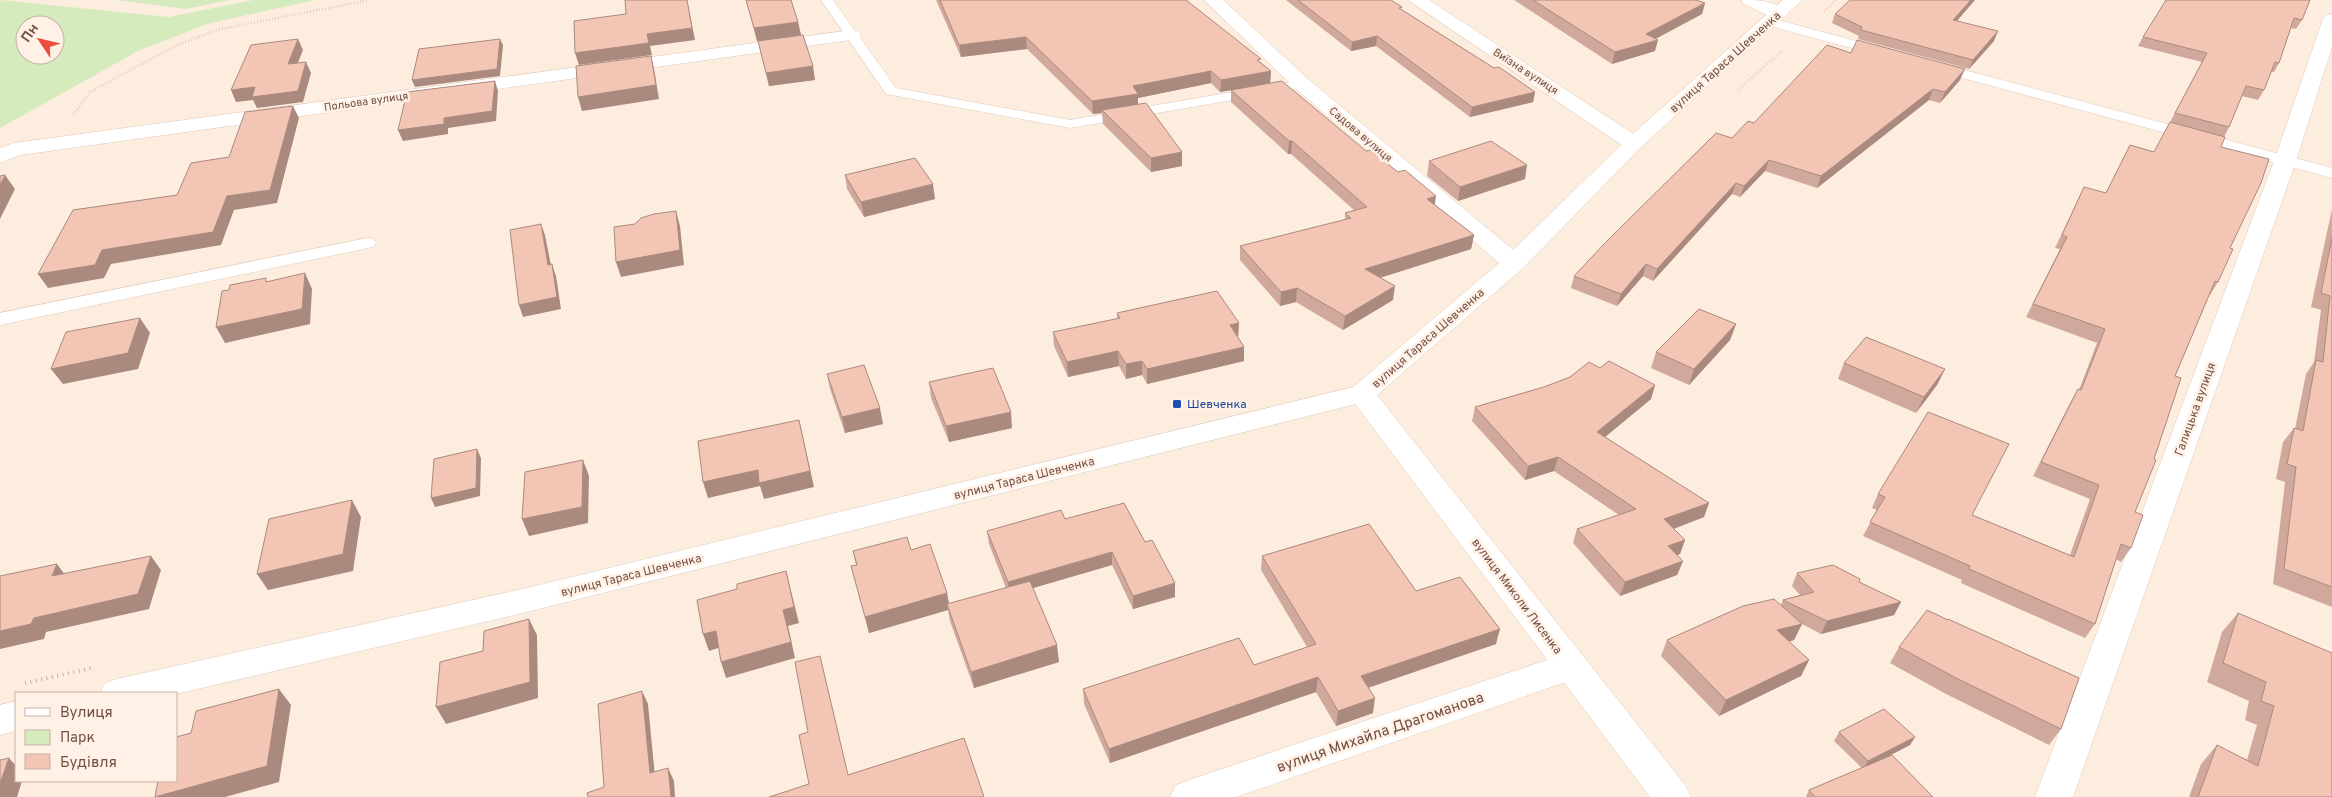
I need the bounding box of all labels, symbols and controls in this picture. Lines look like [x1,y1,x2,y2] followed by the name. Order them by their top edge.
[1667,8,1785,117] street label: вулиця Тараса Шевченка
[15,15,65,65] north arrow
[18,21,43,46] text: Пн
[1490,45,1561,98] street label: Виїзна вулиця
[323,89,409,115] street label: Польова вулиця
[1326,104,1395,166] street label: Садова вулиця
[1369,285,1488,392] street label: вулиця Тараса Шевченка
[2172,361,2220,458] street label: Галицька вулиця
[1187,397,1247,413] place label: Шевченка
[1171,398,1183,410] marker: Шевченка
[952,454,1096,504] street label: вулиця Тараса Шевченка
[1467,536,1565,658] street label: вулиця Миколи Лисенка
[559,551,703,601] street label: вулиця Тараса Шевченка
[1274,689,1487,778] street label: вулиця Михайла Драгоманова
[15,692,178,782] legend
[60,704,113,723] text: Вулиця
[60,729,95,748] text: Парк
[60,754,117,773] text: Будівля

